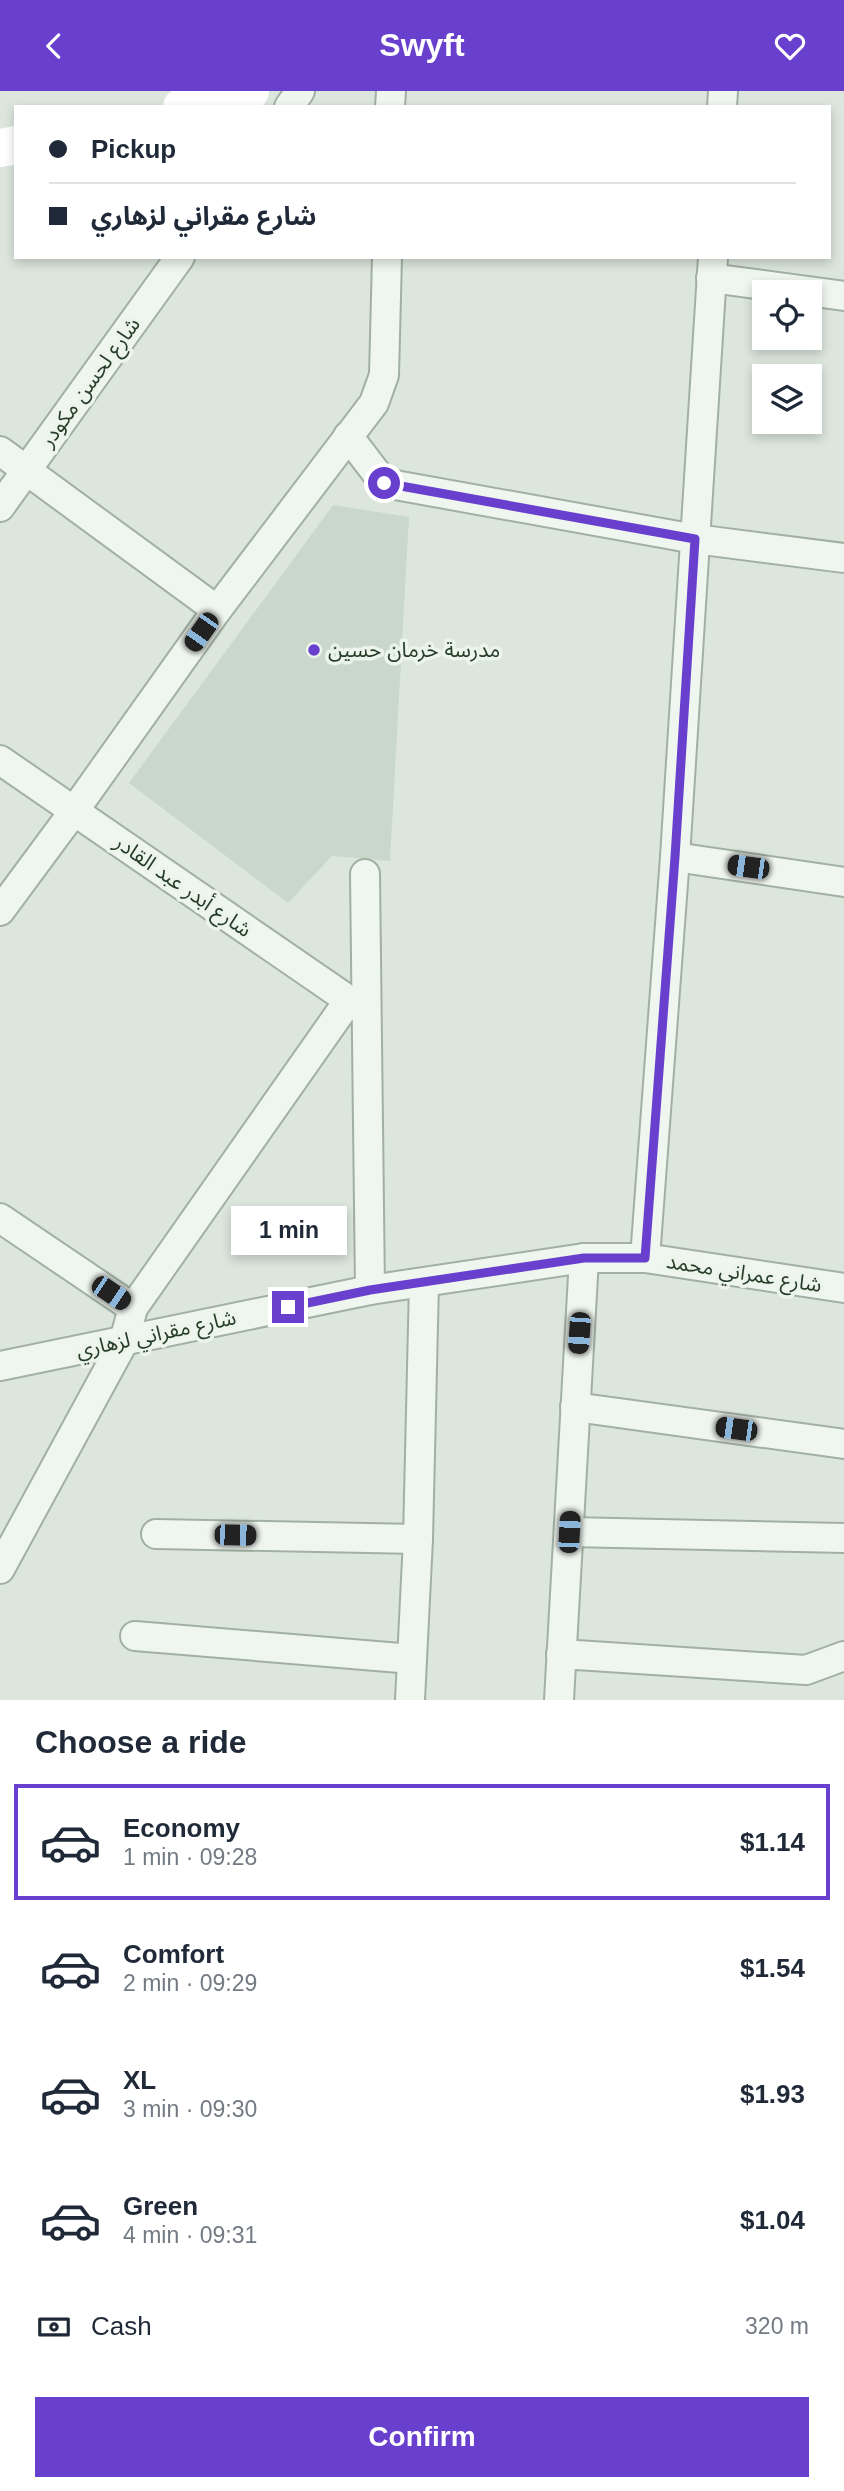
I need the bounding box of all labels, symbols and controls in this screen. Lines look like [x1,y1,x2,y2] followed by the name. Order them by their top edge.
[35,27,73,65] icon: back
[379,27,465,63] text: Swyft
[771,27,809,65] icon: heart
[91,134,176,164] text: Pickup
[91,201,317,231] text: شارع مقراني لزهاري
[752,280,822,434] map controls
[752,280,822,350] button: locate
[34,313,147,454] street label: شارع لحسن مكودر
[752,364,822,434] button: layers
[368,467,400,499] route start
[181,609,222,655] car
[328,638,500,662] place label: مدرسة خرمان حسين
[306,642,322,658] marker: مدرسة خرمان حسين
[107,829,256,945] street label: شارع أبدر عبد القادر
[726,854,771,880] car
[230,1205,346,1255] callout: 1 min
[259,1217,319,1243] text: 1 min
[664,1249,823,1301] street label: شارع عمراني محمد
[88,1273,135,1313] car
[272,1291,304,1323] route end
[74,1305,239,1366] street label: شارع مقراني لزهاري
[568,1311,591,1355] car
[714,1416,759,1442] car
[558,1510,581,1554] car
[214,1524,257,1546] car
[35,1724,247,1760] text: Choose a ride
[39,1811,102,1874] icon: car
[123,1813,240,1843] text: Economy
[740,1827,805,1857] text: $1.14
[123,1844,257,1870] text: 1 min · 09:28
[39,1937,102,2000] icon: car
[123,1939,224,1969] text: Comfort
[740,1953,805,1983] text: $1.54
[123,1970,257,1996] text: 2 min · 09:29
[39,2063,102,2126] icon: car
[123,2065,156,2095] text: XL
[740,2079,805,2109] text: $1.93
[123,2096,257,2122] text: 3 min · 09:30
[39,2189,102,2252] icon: car
[123,2191,198,2221] text: Green
[740,2205,805,2235] text: $1.04
[123,2222,257,2248] text: 4 min · 09:31
[35,2308,73,2346] icon: cash
[91,2311,152,2341] text: Cash
[745,2313,809,2339] text: 320 m
[35,2397,809,2477] button: Confirm

